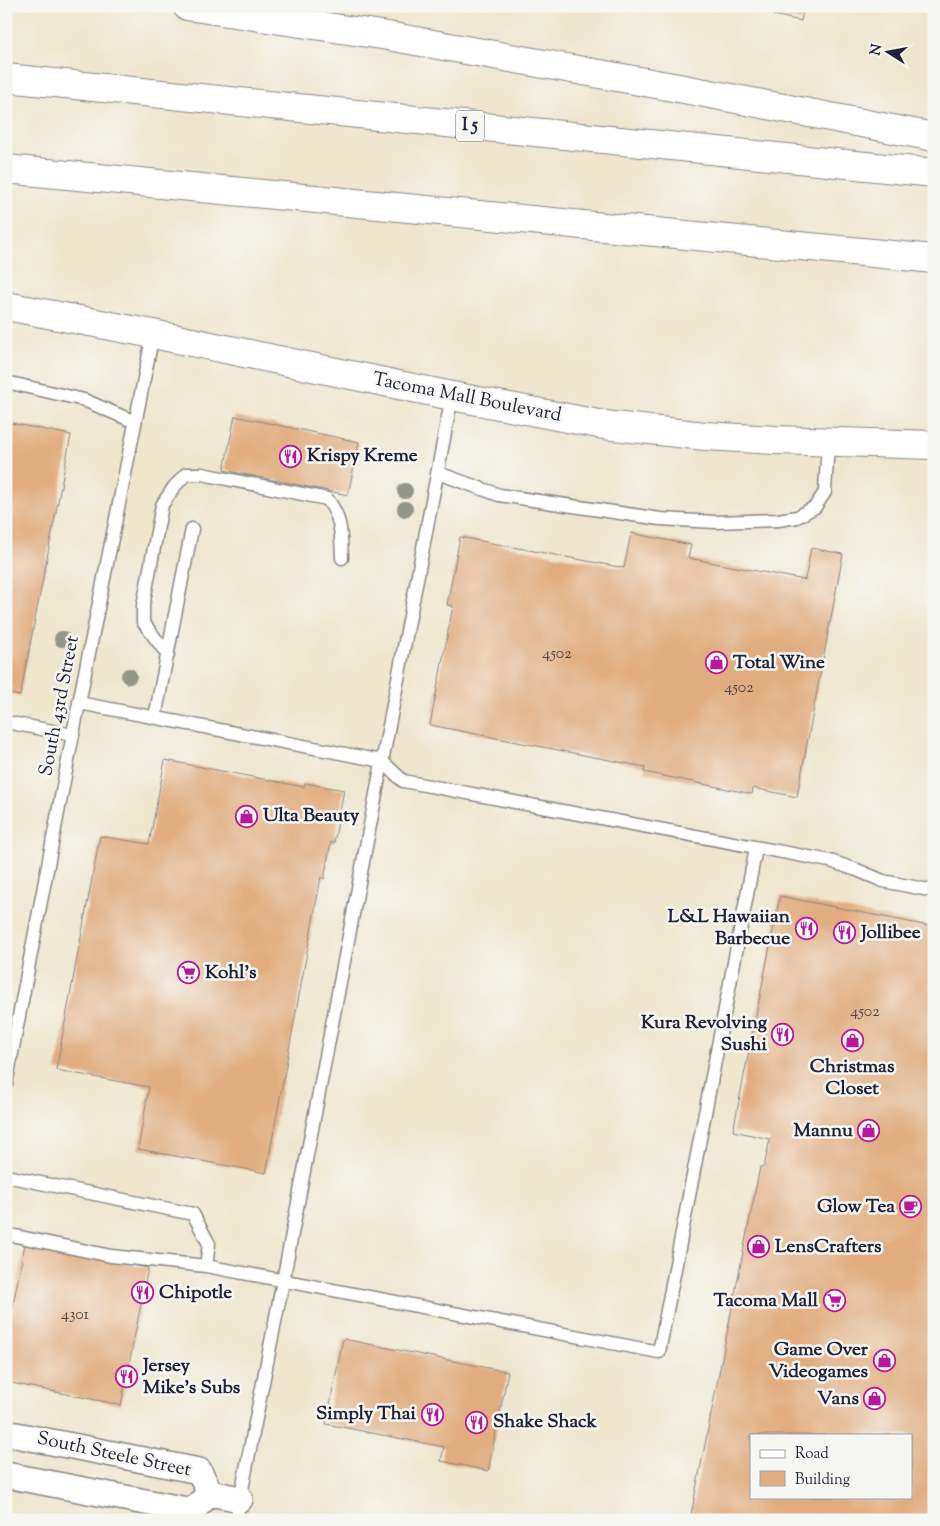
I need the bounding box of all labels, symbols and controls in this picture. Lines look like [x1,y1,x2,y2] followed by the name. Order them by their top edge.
[862,28,912,78] north arrow
[866,43,888,57] text: N
[456,110,484,142] road number: I 5
[370,366,564,430] street label: Tacoma Mall Boulevard
[307,443,418,470] place label: Krispy Kreme
[279,444,303,468] restaurant icon: Krispy Kreme
[33,633,87,778] street label: South 43rd Street
[542,643,572,666] house number: 4502
[733,650,825,677] place label: Total Wine
[705,651,729,675] shop icon: Total Wine
[724,677,754,700] house number: 4502
[263,803,360,830] place label: Ulta Beauty
[235,804,259,828] shop icon: Ulta Beauty
[668,904,791,953] place label: L&L Hawaiian Barbecue
[794,916,818,940] restaurant icon: L&L Hawaiian Barbecue
[859,920,921,947] place label: Jollibee
[833,921,857,945] restaurant icon: Jollibee
[205,960,257,987] place label: Kohl's
[177,961,201,985] supermarket icon: Kohl's
[850,1001,880,1024] house number: 4502
[641,1010,768,1059] place label: Kura Revolving Sushi
[771,1022,795,1046] restaurant icon: Kura Revolving Sushi
[840,1029,864,1053] shop icon: Christmas Closet
[810,1054,895,1103] place label: Christmas Closet
[794,1118,853,1145] place label: Mannu
[857,1119,881,1143] shop icon: Mannu
[817,1194,895,1221] place label: Glow Tea
[899,1195,923,1219] cafe icon: Glow Tea
[775,1234,882,1261] place label: LensCrafters
[747,1235,771,1259] shop icon: LensCrafters
[159,1280,232,1307] place label: Chipotle
[131,1281,155,1305] restaurant icon: Chipotle
[713,1288,819,1315] place label: Tacoma Mall
[822,1289,846,1313] supermarket icon: Tacoma Mall
[61,1304,90,1327] house number: 4301
[769,1337,869,1386] place label: Game Over Videogames
[872,1349,896,1373] shop icon: Game Over Videogames
[141,1353,241,1402] place label: Jersey Mike's Subs
[115,1365,139,1389] restaurant icon: Jersey Mike's Subs
[817,1386,860,1413] place label: Vans
[863,1387,887,1411] shop icon: Vans
[316,1401,417,1428] place label: Simply Thai
[420,1402,444,1426] restaurant icon: Simply Thai
[493,1409,598,1436] place label: Shake Shack
[465,1410,489,1434] restaurant icon: Shake Shack
[34,1425,194,1485] street label: South Steele Street
[750,1434,912,1498] legend
[795,1444,829,1465] text: Road
[795,1470,850,1491] text: Building

